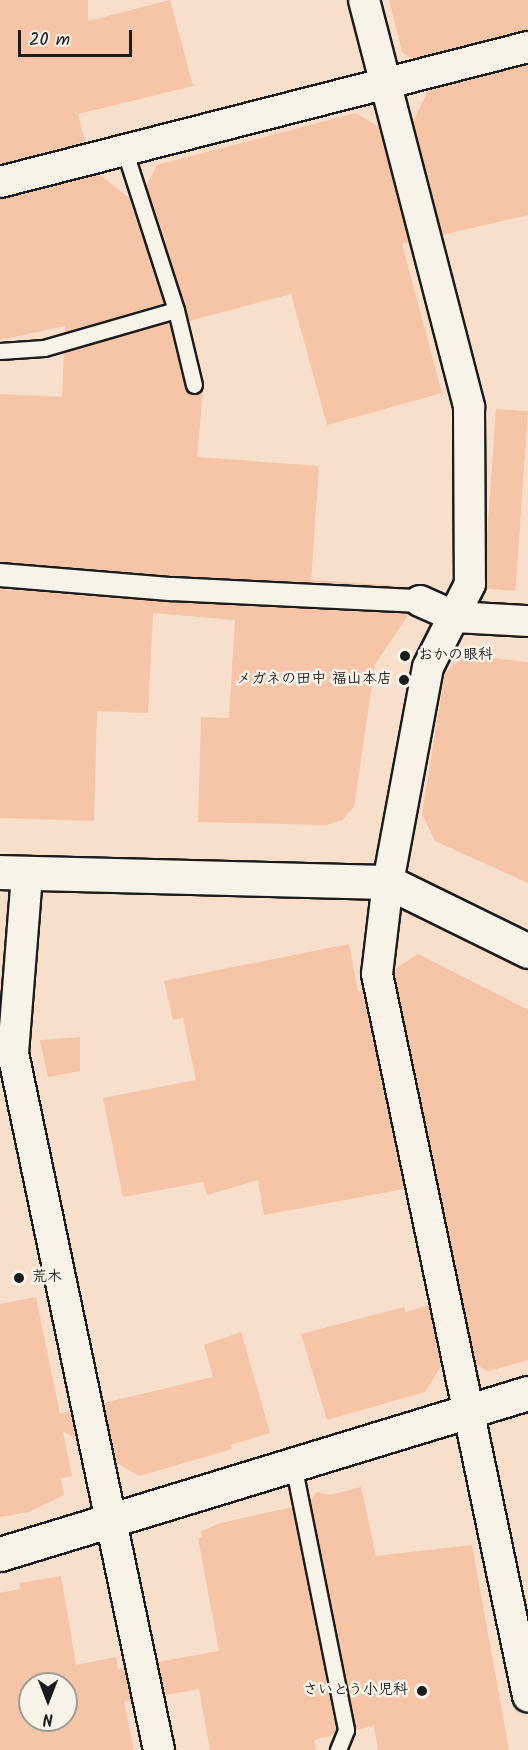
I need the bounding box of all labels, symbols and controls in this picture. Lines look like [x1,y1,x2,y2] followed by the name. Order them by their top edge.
[21,18,135,56] scale bar
[29,26,70,55] text: 20 m
[396,647,414,665] marker: おかの眼科
[418,647,493,665] place label: おかの眼科
[236,671,392,689] place label: メガネの田中 福山本店
[397,673,411,687] marker: メガネの田中 福山本店
[10,1269,28,1287] marker: 荒木
[32,1269,62,1287] place label: 荒木
[18,1672,78,1732] north arrow
[303,1682,408,1700] place label: さいとう小児科
[413,1682,431,1700] marker: さいとう小児科
[43,1706,53,1731] text: N

